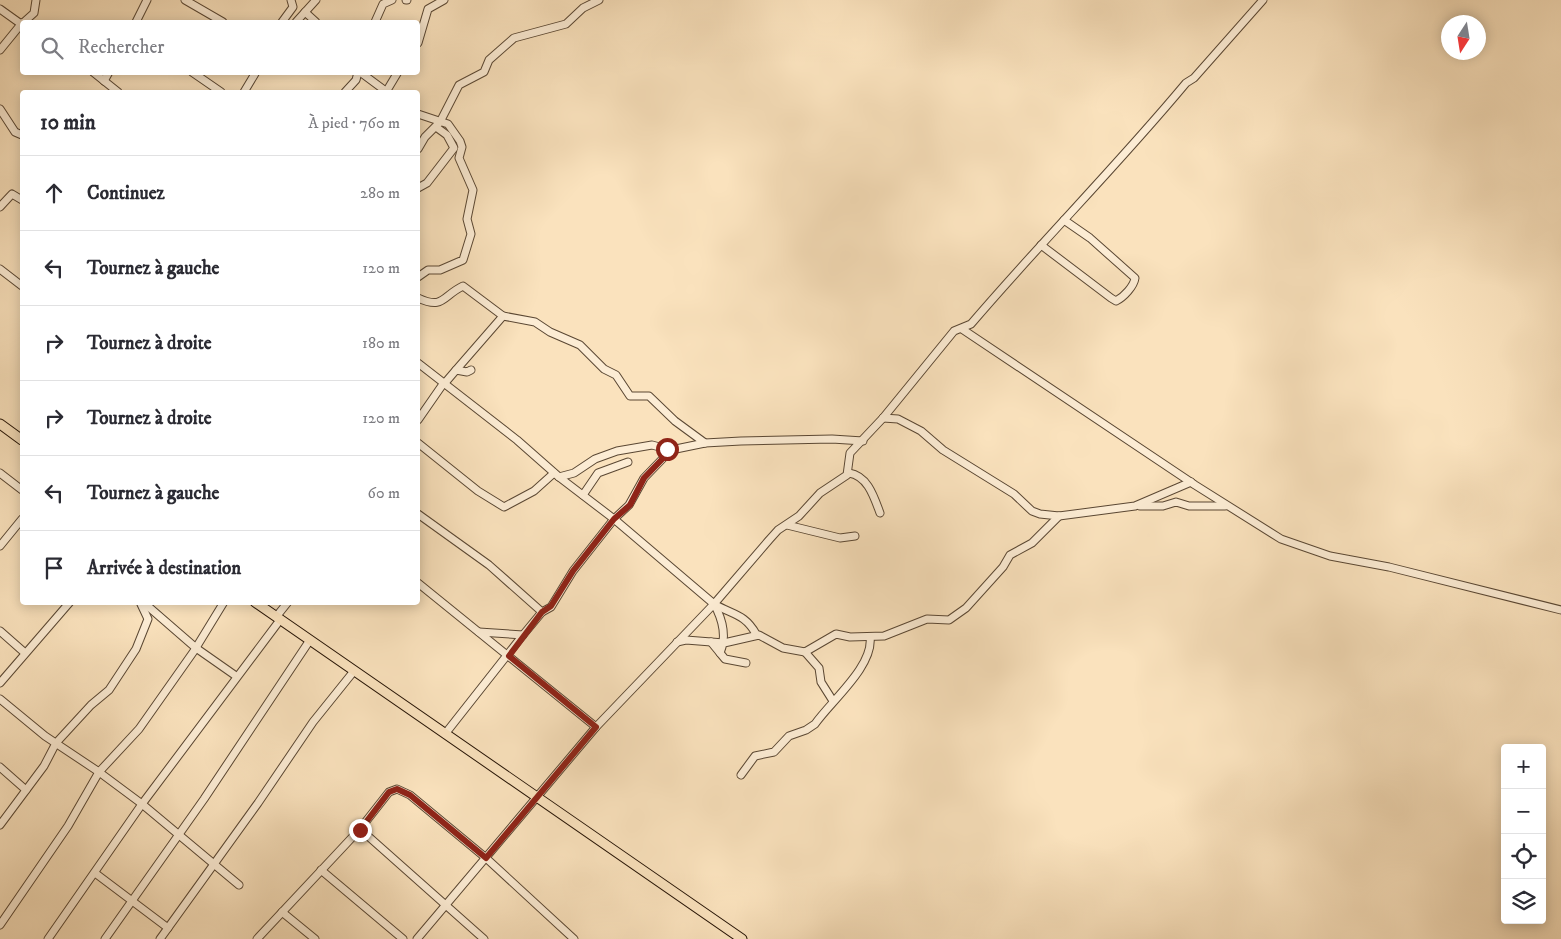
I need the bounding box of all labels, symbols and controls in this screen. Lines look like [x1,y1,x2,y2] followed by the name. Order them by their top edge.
[1441,15,1486,60] north arrow
[20,20,420,75] search box
[38,34,66,62] icon: search
[78,36,164,59] text: Rechercher
[40,110,96,136] text: 10 min
[308,113,400,133] text: À pied · 760 m
[40,179,68,207] icon: ahead
[87,182,165,205] text: Continuez
[360,183,400,203] text: 280 m
[40,254,68,282] icon: left
[87,257,219,280] text: Tournez à gauche
[362,258,400,278] text: 120 m
[40,329,68,357] icon: right
[87,332,212,355] text: Tournez à droite
[362,333,400,353] text: 180 m
[40,404,68,432] icon: right
[87,407,212,430] text: Tournez à droite
[362,408,400,428] text: 120 m
[656,438,679,461] route start
[40,479,68,507] icon: left
[87,482,219,505] text: Tournez à gauche
[368,483,400,503] text: 60 m
[40,554,68,582] icon: arrive
[87,557,241,580] text: Arrivée à destination
[1501,744,1546,924] map controls
[1501,744,1546,789] button: +
[1501,789,1546,834] button: −
[349,819,372,842] route end
[1501,834,1546,879] button: locate
[1501,879,1546,924] button: layers

